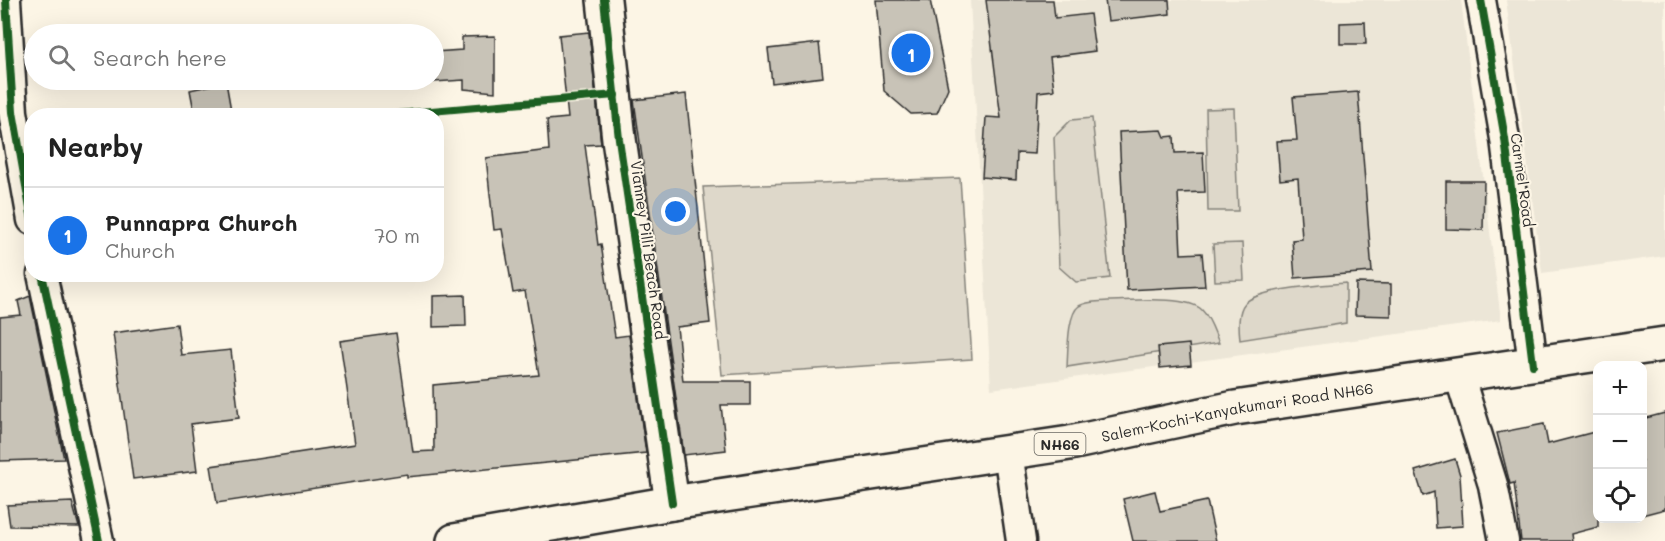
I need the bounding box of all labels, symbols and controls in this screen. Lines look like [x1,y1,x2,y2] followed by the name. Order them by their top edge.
[24,24,444,90] search box
[892,31,930,76] pin: 1
[45,41,78,74] icon: search
[93,43,227,72] text: Search here
[48,130,143,164] text: Nearby
[1507,132,1539,228] street label: Carmel Road
[627,159,671,341] street label: Vianney Pilli Beach Road
[661,197,690,226] your location
[105,208,297,237] text: Punnapra Church
[63,222,72,248] text: 1
[374,222,420,248] text: 70 m
[105,237,175,263] text: Church
[1593,361,1647,523] map controls
[1593,361,1647,415] button: +
[1099,378,1374,446] street label: Salem-Kochi-Kanyakumari Road NH66
[1593,415,1647,469] button: −
[1034,433,1086,455] road number: NH66
[1593,469,1647,523] button: locate

